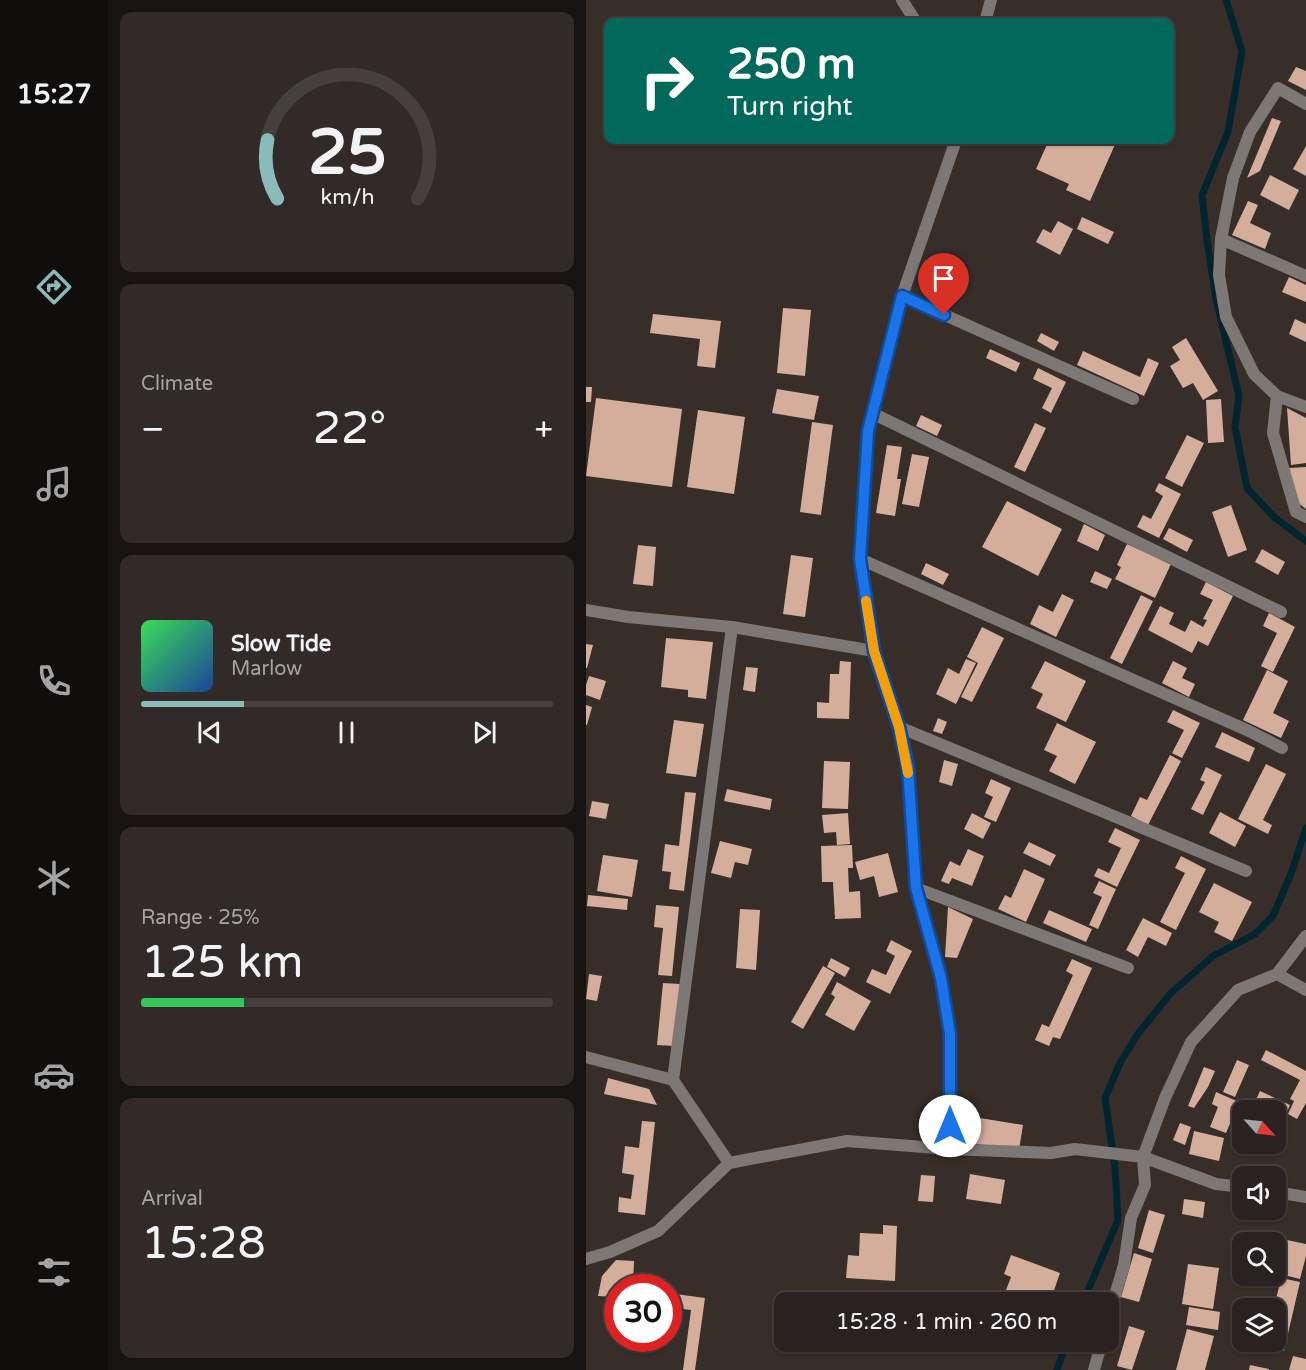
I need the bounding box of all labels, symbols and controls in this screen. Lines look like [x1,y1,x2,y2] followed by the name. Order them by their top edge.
[727,39,856,90] text: 250 m
[628,42,706,120] icon: right
[17,78,91,111] text: 15:27
[727,90,853,123] text: Turn right
[308,116,386,191] text: 25
[320,184,374,210] text: km/h
[918,253,969,315] pin
[927,262,960,295] icon: arrive
[33,266,75,308] icon: directions
[141,372,213,396] text: Climate
[313,402,386,456] text: 22°
[141,410,165,449] text: −
[534,410,553,449] text: +
[33,463,75,505] icon: music
[231,631,331,657] text: Slow Tide
[231,657,302,681] text: Marlow
[33,660,75,702] icon: phone
[193,716,226,749] icon: previous
[330,716,363,749] icon: pause
[468,716,501,749] icon: next
[33,857,75,899] icon: climate
[141,906,260,930] text: Range · 25%
[141,936,303,990] text: 125 km
[33,1054,75,1096] icon: car
[918,1094,982,1158] position arrow
[1232,1100,1286,1154] north arrow
[1232,1100,1286,1352] map controls
[1232,1166,1286,1220] button: sound
[141,1187,203,1211] text: Arrival
[141,1217,266,1271] text: 15:28
[1232,1232,1286,1286] button: search
[33,1251,75,1293] icon: filters
[604,1274,682,1352] speed limit sign: 30
[1232,1298,1286,1352] button: layers
[836,1309,1057,1335] text: 15:28 · 1 min · 260 m

